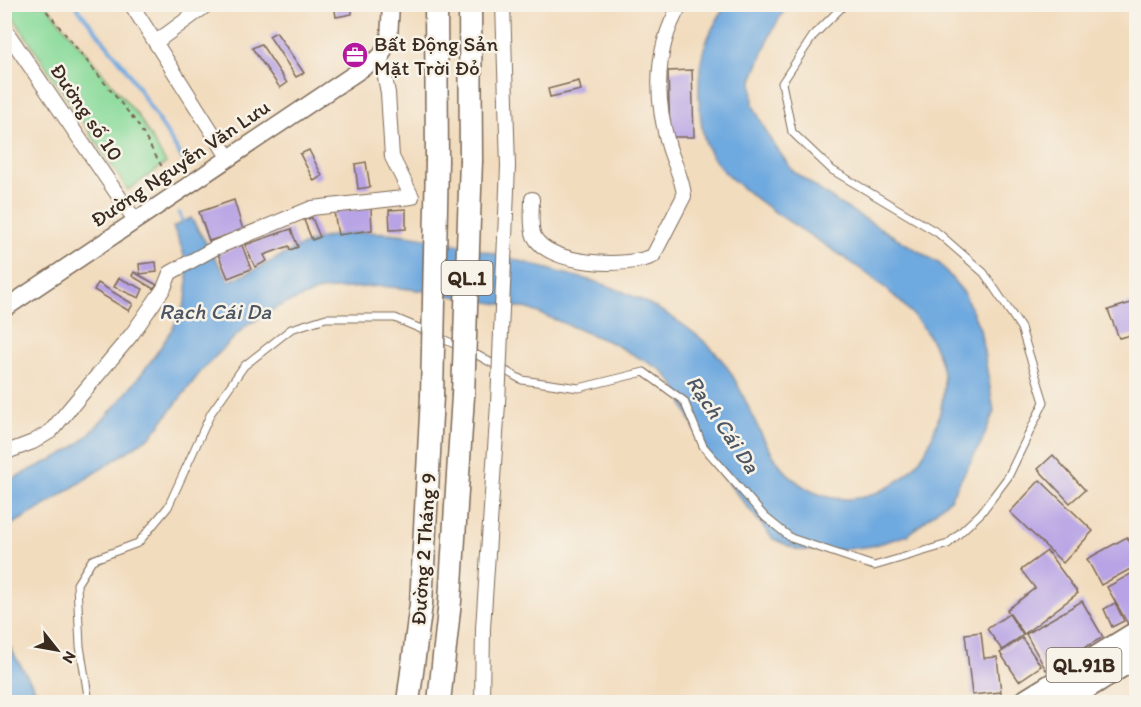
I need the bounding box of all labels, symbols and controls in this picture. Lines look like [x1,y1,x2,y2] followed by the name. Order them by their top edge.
[374,31,498,80] place label: Bất Động Sản Mặt Trời Đỏ
[340,40,370,70] office icon: Bất Động Sản Mặt Trời Đỏ
[45,58,129,166] street label: Đường số 10
[86,94,275,232] street label: Đường Nguyễn Văn Lưu
[442,261,492,295] road number: QL.1
[159,298,272,325] water label: Rạch Cái Da
[680,370,766,479] water label: Rạch Cái Da
[405,472,441,626] street label: Đường 2 Tháng 9
[27,620,87,680] north arrow
[59,648,80,667] text: N
[1046,648,1122,682] road number: QL.91B

